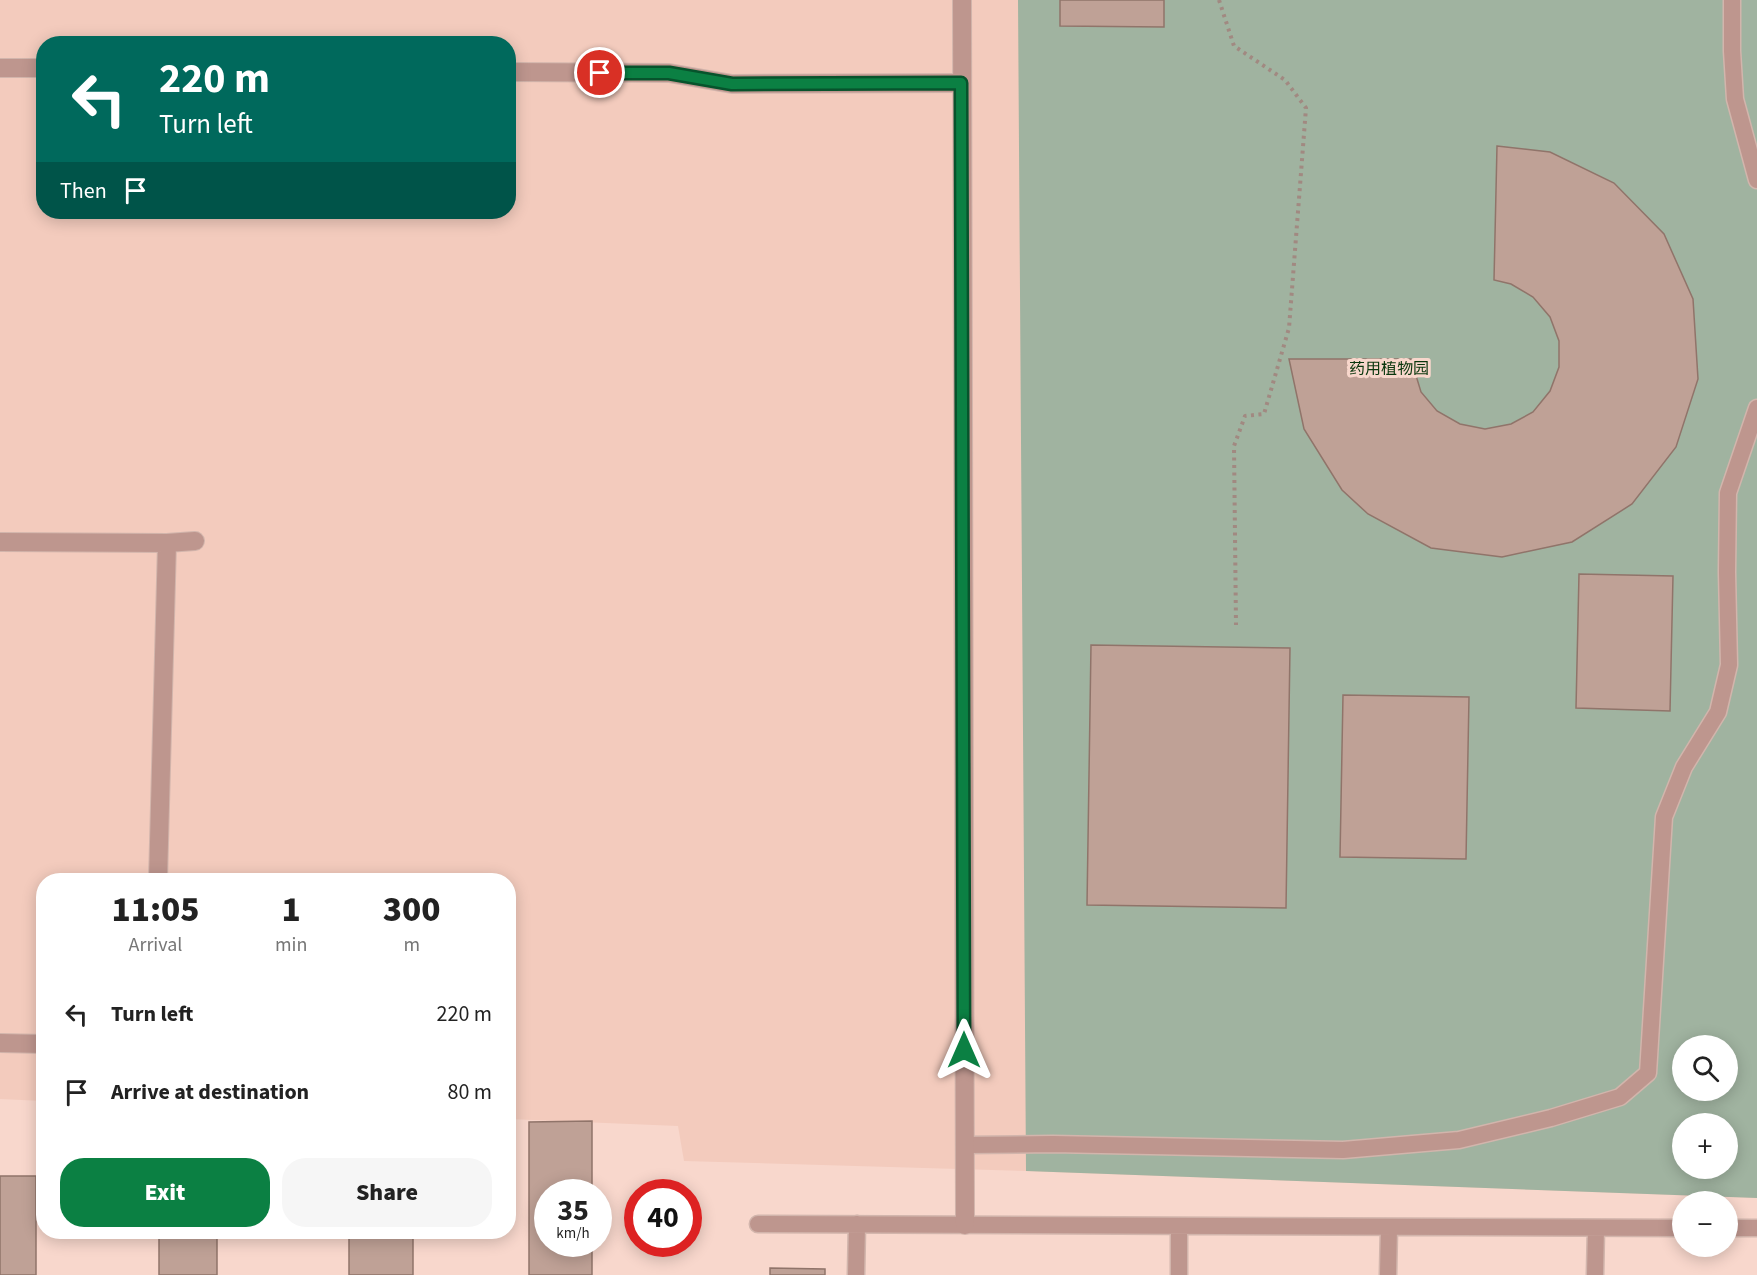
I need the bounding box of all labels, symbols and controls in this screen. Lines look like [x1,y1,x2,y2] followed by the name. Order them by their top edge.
[574,47,625,98] pin
[159,49,270,109] text: 220 m
[583,56,616,89] icon: arrive
[60,60,138,138] icon: left
[159,105,253,144] text: Turn left
[119,174,152,207] icon: arrive
[60,175,107,207] text: Then
[1349,358,1429,380] park label: 药用植物园
[111,884,200,935] text: 11:05
[282,884,301,935] text: 1
[383,884,441,935] text: 300
[129,931,182,959] text: Arrival
[275,931,307,959] text: min
[403,931,420,959] text: m
[60,998,93,1031] icon: left
[111,998,193,1030] text: Turn left
[437,998,492,1030] text: 220 m
[932,1018,996,1082] position arrow
[1672,1035,1738,1257] map controls
[1672,1035,1738,1101] button: search
[60,1076,93,1109] icon: arrive
[111,1076,309,1108] text: Arrive at destination
[447,1076,492,1108] text: 80 m
[1672,1113,1738,1179] button: +
[60,1158,270,1227] button: Exit
[282,1158,492,1227] button: Share
[624,1179,702,1257] speed limit sign: 40
[557,1189,589,1232] text: 35
[1672,1191,1738,1257] button: −
[556,1223,590,1244] text: km/h

